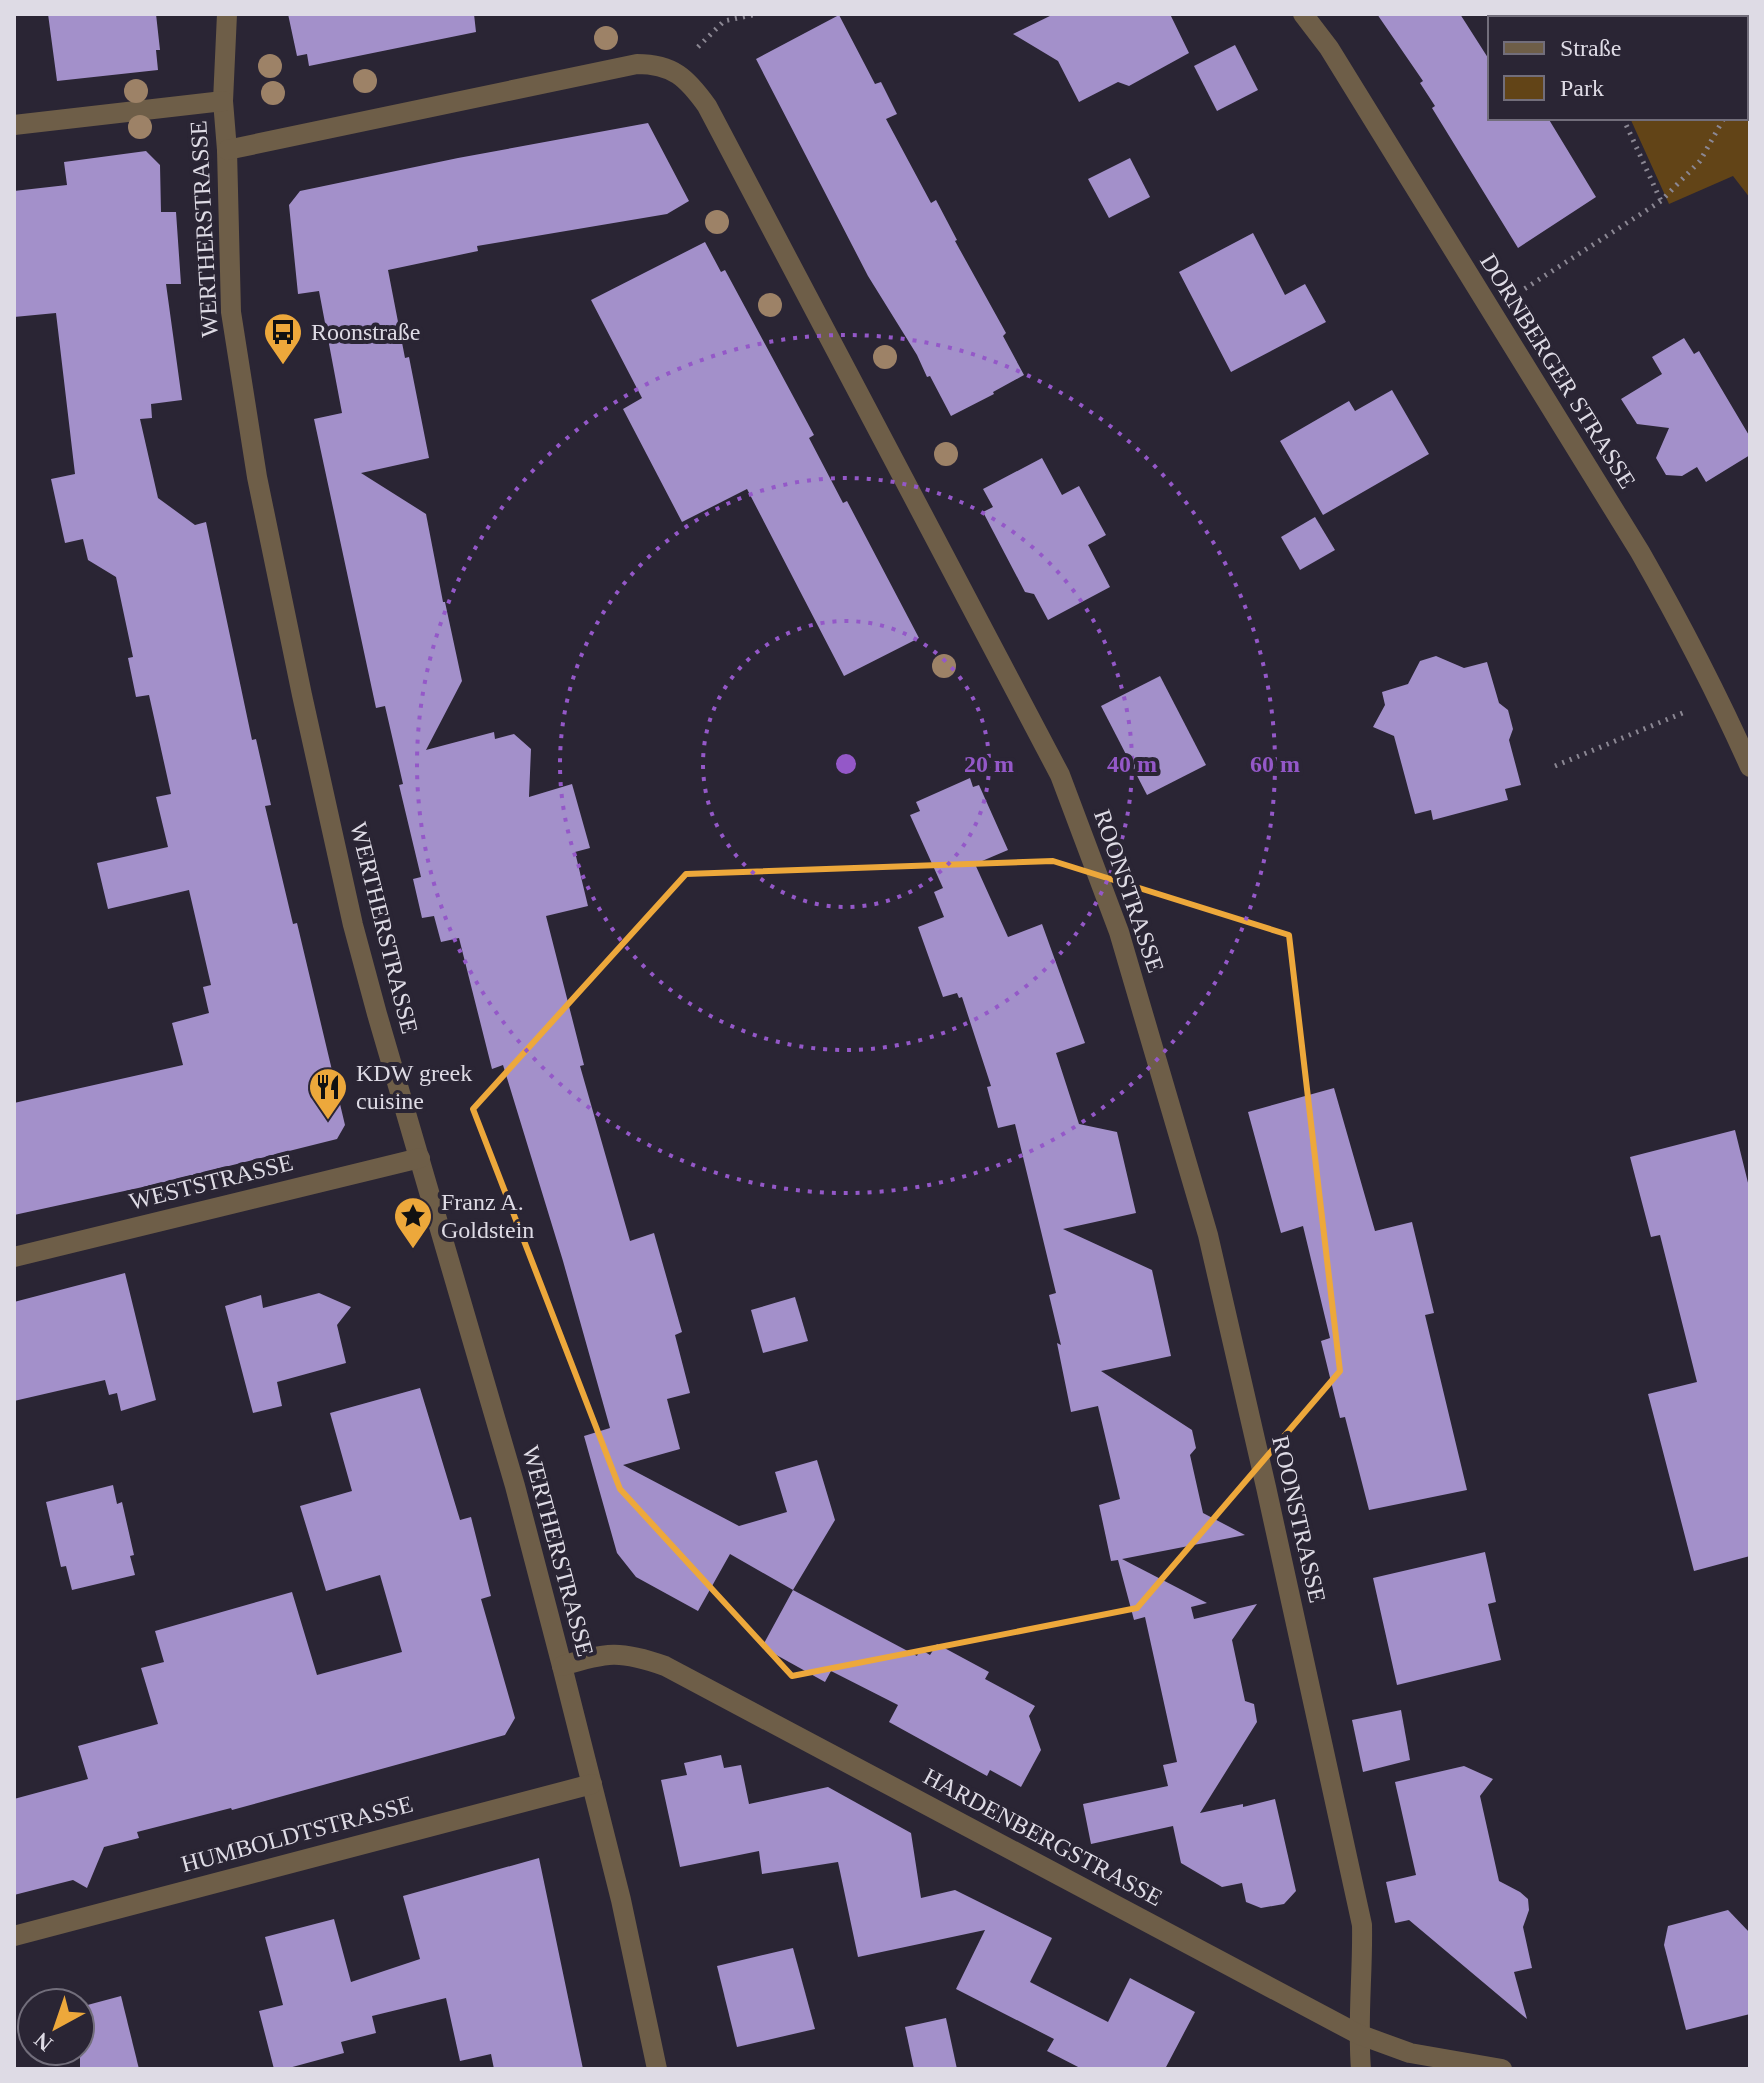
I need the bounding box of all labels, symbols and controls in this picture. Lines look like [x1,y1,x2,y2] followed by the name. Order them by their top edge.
[1488,16,1748,120] legend
[1560,35,1621,61] text: Straße
[1560,75,1604,101] text: Park
[185,120,223,338] street label: WERTHERSTRASSE
[1475,249,1641,493] street label: DORNBERGER STRASSE
[262,311,304,366] bus stop icon: Roonstraße
[311,319,420,345] place label: Roonstraße
[832,750,860,778] centre of rings
[964,751,1014,777] text: 20 m
[1107,751,1157,777] text: 40 m
[1250,751,1300,777] text: 60 m
[1089,806,1169,976] street label: ROONSTRASSE
[345,819,423,1037] street label: WERTHERSTRASSE
[356,1060,472,1114] place label: KDW greek cuisine
[307,1066,349,1121] restaurant icon: KDW greek cuisine
[126,1149,296,1215] street label: WESTSTRASSE
[441,1189,534,1243] place label: Franz A. Goldstein
[392,1195,434,1250] place icon: Franz A. Goldstein
[1267,1433,1331,1605] street label: ROONSTRASSE
[517,1443,599,1659] street label: WERTHERSTRASSE
[919,1763,1167,1911] street label: HARDENBERGSTRASSE
[178,1791,416,1877] street label: HUMBOLDTSTRASSE
[16,1987,96,2067] north arrow
[29,2027,58,2057] text: N

